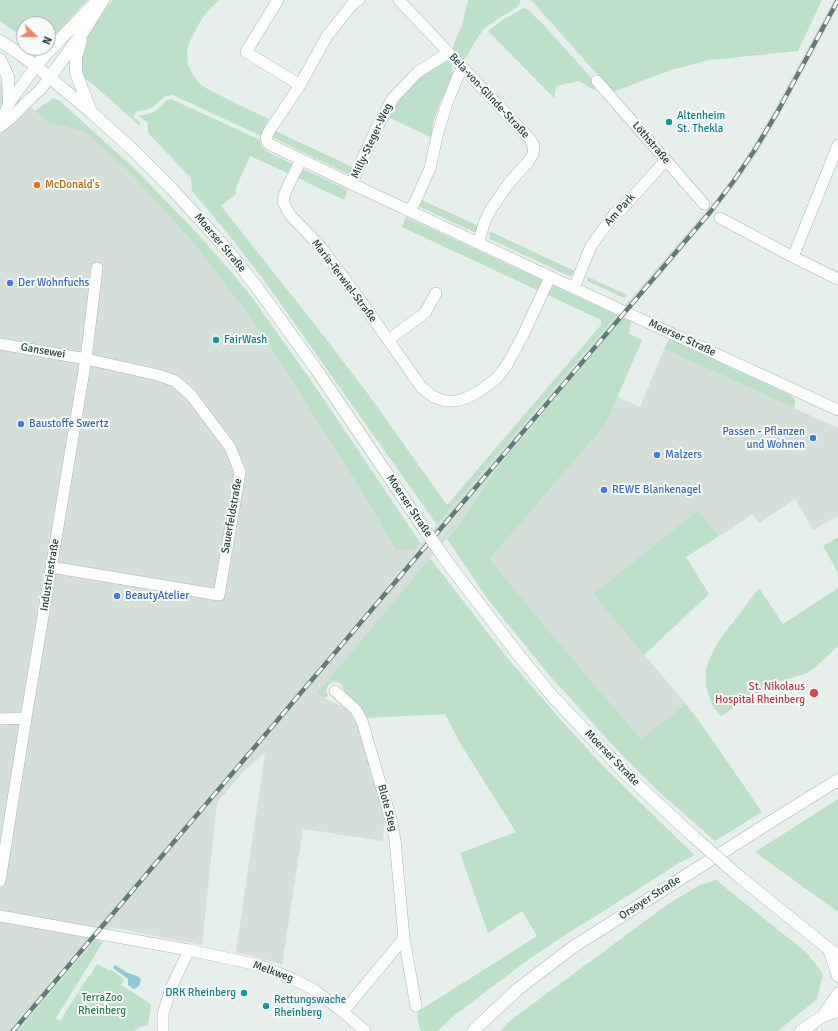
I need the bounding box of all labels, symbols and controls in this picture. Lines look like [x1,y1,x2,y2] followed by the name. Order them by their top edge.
[16,16,56,56] north arrow
[39,34,54,46] text: N
[446,51,532,141] street label: Bela-von-Glinde-Straße
[349,101,395,181] street label: Milly-Steger-Weg
[677,109,725,135] place label: Altenheim St. Thekla
[664,117,674,127] marker: Altenheim St. Thekla
[629,119,673,167] street label: Löthstraße
[45,178,100,192] place label: McDonald's
[32,180,42,190] marker: McDonald's
[602,191,638,229] street label: Am Park
[192,211,248,275] street label: Moerser Straße
[309,237,379,325] street label: Maria-Terwiel-Straße
[18,276,89,290] place label: Der Wohnfuchs
[5,278,15,288] marker: Der Wohnfuchs
[646,317,718,359] street label: Moerser Straße
[224,333,267,347] place label: FairWash
[211,335,221,345] marker: FairWash
[20,341,66,361] street label: Gansewei
[29,417,109,431] place label: Baustoffe Swertz
[16,419,26,429] marker: Baustoffe Swertz
[723,425,805,451] place label: Passen - Pflanzen und Wohnen
[808,433,818,443] marker: Passen - Pflanzen und Wohnen
[665,448,702,462] place label: Malzers
[652,450,662,460] marker: Malzers
[383,472,435,540] street label: Moerser Straße
[219,477,245,555] street label: Sauerfeldstraße
[612,483,701,497] place label: REWE Blankenagel
[599,485,609,495] marker: REWE Blankenagel
[38,538,62,612] street label: Industriestraße
[125,589,189,603] place label: BeautyAtelier
[112,591,122,601] marker: BeautyAtelier
[715,680,805,706] place label: St. Nikolaus Hospital Rheinberg
[808,687,820,699] marker: St. Nikolaus Hospital Rheinberg
[582,727,642,789] street label: Moerser Straße
[374,783,400,833] street label: Blote Steg
[617,873,683,923] street label: Orsoyer Straße
[251,959,295,985] street label: Melkweg
[165,986,236,1000] place label: DRK Rheinberg
[239,988,249,998] marker: DRK Rheinberg
[78,991,126,1017] park label: TerraZoo Rheinberg
[274,993,346,1019] place label: Rettungswache Rheinberg
[261,1001,271,1011] marker: Rettungswache Rheinberg

